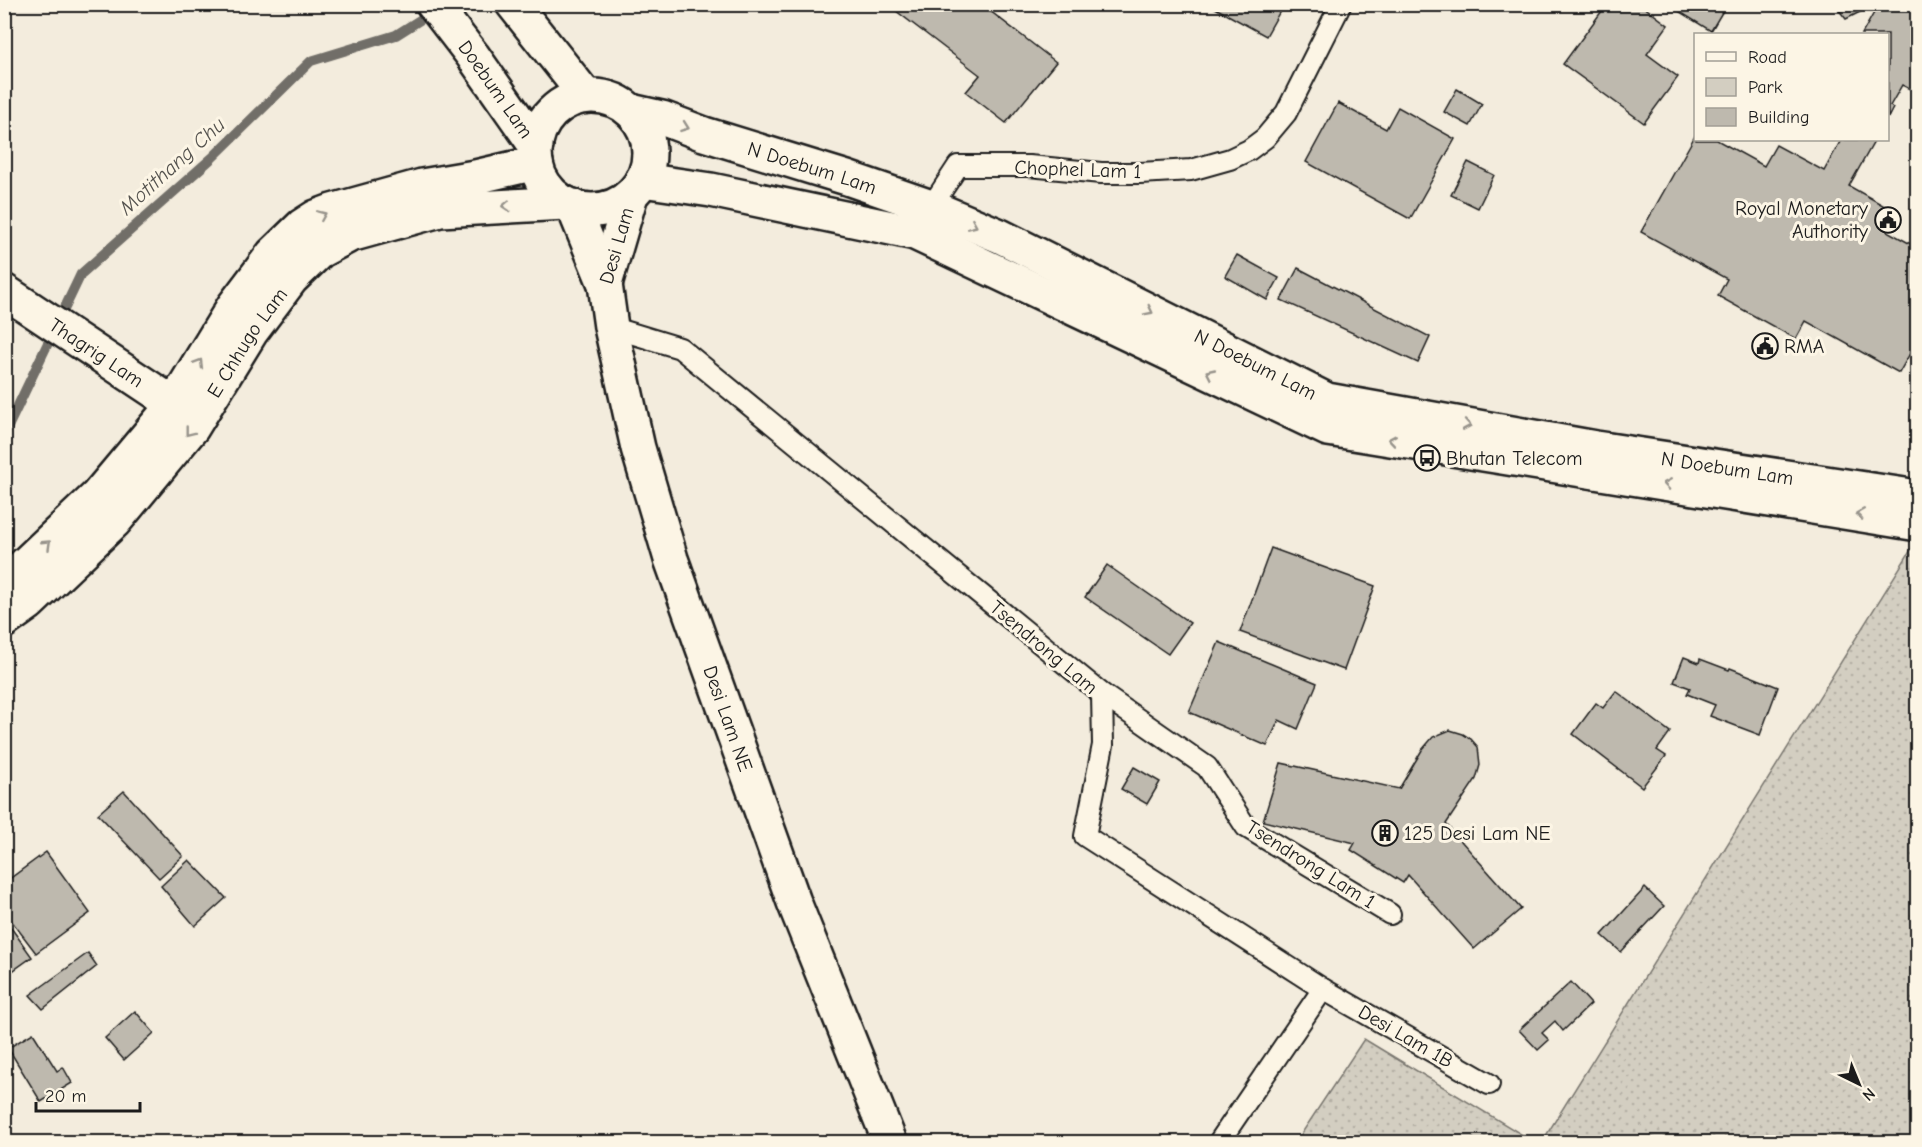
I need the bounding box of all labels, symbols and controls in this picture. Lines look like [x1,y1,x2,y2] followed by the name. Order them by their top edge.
[1694,33,1889,141] legend
[453,36,538,143] street label: Doebum Lam
[1748,47,1787,68] text: Road
[1748,77,1783,98] text: Park
[1748,107,1810,128] text: Building
[114,112,230,220] water label: Motithang Chu
[679,120,690,132] one-way arrow
[745,137,879,199] street label: N Doebum Lam
[1014,156,1142,183] street label: Chophel Lam 1
[1735,197,1868,243] place label: Royal Monetary Authority
[502,200,511,213] one-way arrow
[595,205,639,287] street label: Desi Lam
[1873,205,1903,235] public building icon: Royal Monetary Authority
[316,210,327,222] one-way arrow
[967,218,978,230] one-way arrow
[203,283,292,402] street label: E Chhugo Lam
[1142,303,1153,315] one-way arrow
[45,313,148,392] street label: Thagrig Lam
[1190,324,1320,405] street label: N Doebum Lam
[1750,331,1780,361] public building icon: RMA
[1784,335,1825,358] place label: RMA
[191,359,203,369] one-way arrow
[1206,369,1217,381] one-way arrow
[1462,418,1472,431] one-way arrow
[185,425,196,436] one-way arrow
[1387,434,1396,446] one-way arrow
[1412,443,1442,473] bus stop icon: Bhutan Telecom
[1446,447,1583,470] place label: Bhutan Telecom
[1659,447,1795,490] street label: N Doebum Lam
[1663,478,1672,490] one-way arrow
[1855,509,1864,521] one-way arrow
[40,541,51,552] one-way arrow
[985,596,1102,699] street label: Tsendrong Lam
[698,663,757,775] street label: Desi Lam NE
[1242,815,1380,913] street label: Tsendrong Lam 1
[1370,818,1400,848] building icon: 125 Desi Lam NE
[1404,822,1550,845] place label: 125 Desi Lam NE
[1354,1000,1457,1073] street label: Desi Lam 1B
[1829,1054,1889,1114] north arrow
[36,1075,140,1113] scale bar
[1859,1084,1879,1104] text: N
[45,1086,86,1107] text: 20 m

